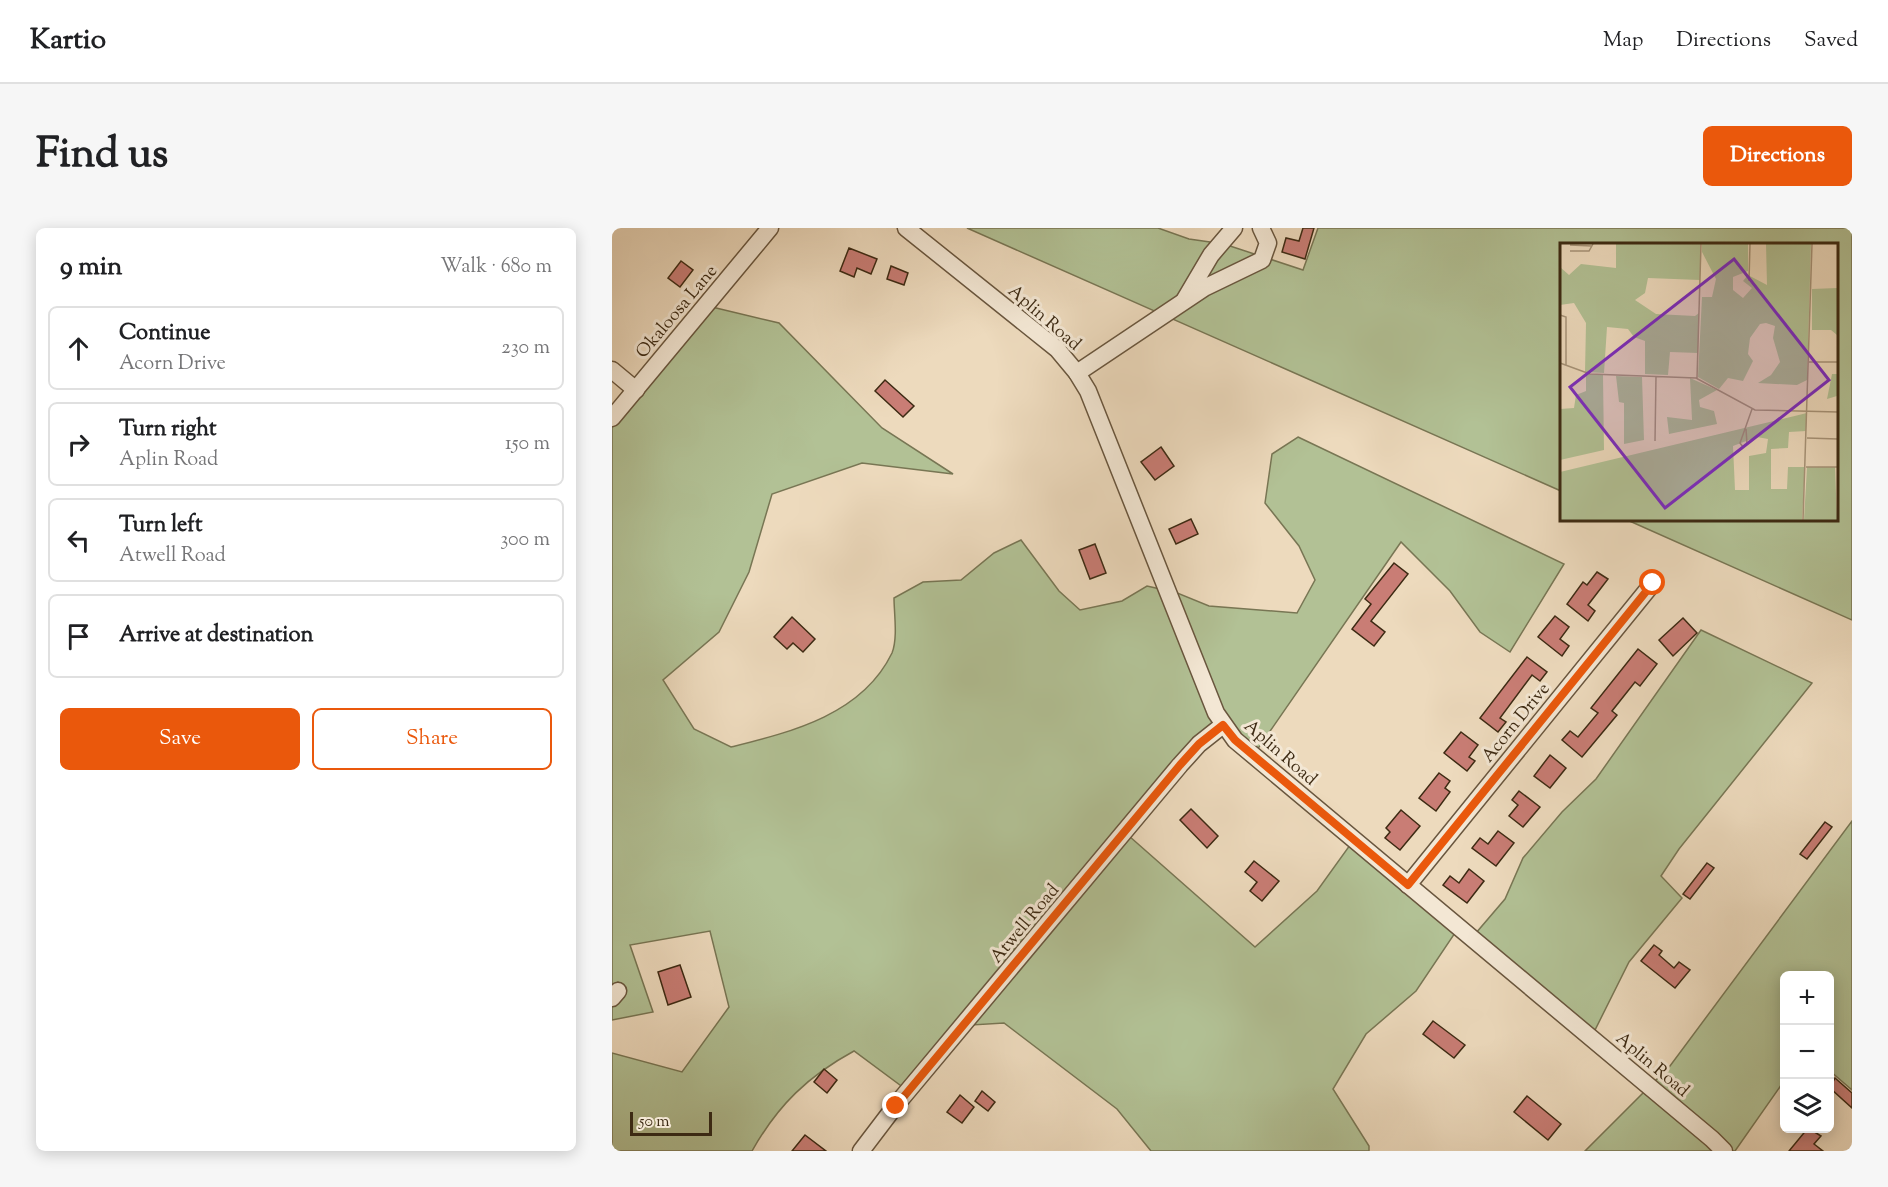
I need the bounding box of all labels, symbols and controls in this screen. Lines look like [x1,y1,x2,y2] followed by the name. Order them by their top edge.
[30,21,106,61] text: Kartio
[1603,26,1643,56] text: Map
[1676,26,1771,56] text: Directions
[1804,26,1858,56] text: Saved
[36,126,168,186] text: Find us
[1703,126,1852,186] button: Directions
[1560,243,1837,520] inset map
[60,249,122,286] text: 9 min
[440,253,552,282] text: Walk · 680 m
[631,260,725,365] street label: Okaloosa Lane
[1001,279,1086,358] street label: Aplin Road
[119,318,210,350] text: Continue
[62,332,95,365] icon: ahead
[501,334,550,363] text: 230 m
[119,350,226,379] text: Acorn Drive
[119,414,216,446] text: Turn right
[62,428,95,461] icon: right
[505,430,550,459] text: 150 m
[119,446,218,475] text: Aplin Road
[119,510,202,542] text: Turn left
[62,524,95,557] icon: left
[500,526,550,555] text: 300 m
[119,542,226,571] text: Atwell Road
[1639,569,1665,595] route start
[62,620,95,653] icon: arrive
[119,620,314,652] text: Arrive at destination
[1476,678,1557,769] street label: Acorn Drive
[60,708,300,770] button: Save
[312,708,552,770] button: Share
[1237,714,1322,793] street label: Aplin Road
[985,879,1066,969] street label: Atwell Road
[1780,971,1834,1133] map controls
[1780,971,1834,1025] button: +
[1780,1025,1834,1079] button: −
[1609,1027,1694,1104] street label: Aplin Road
[1780,1079,1834,1133] button: layers
[882,1092,908,1118] route end
[630,1109,712,1136] scale bar
[639,1111,670,1134] text: 50 m

